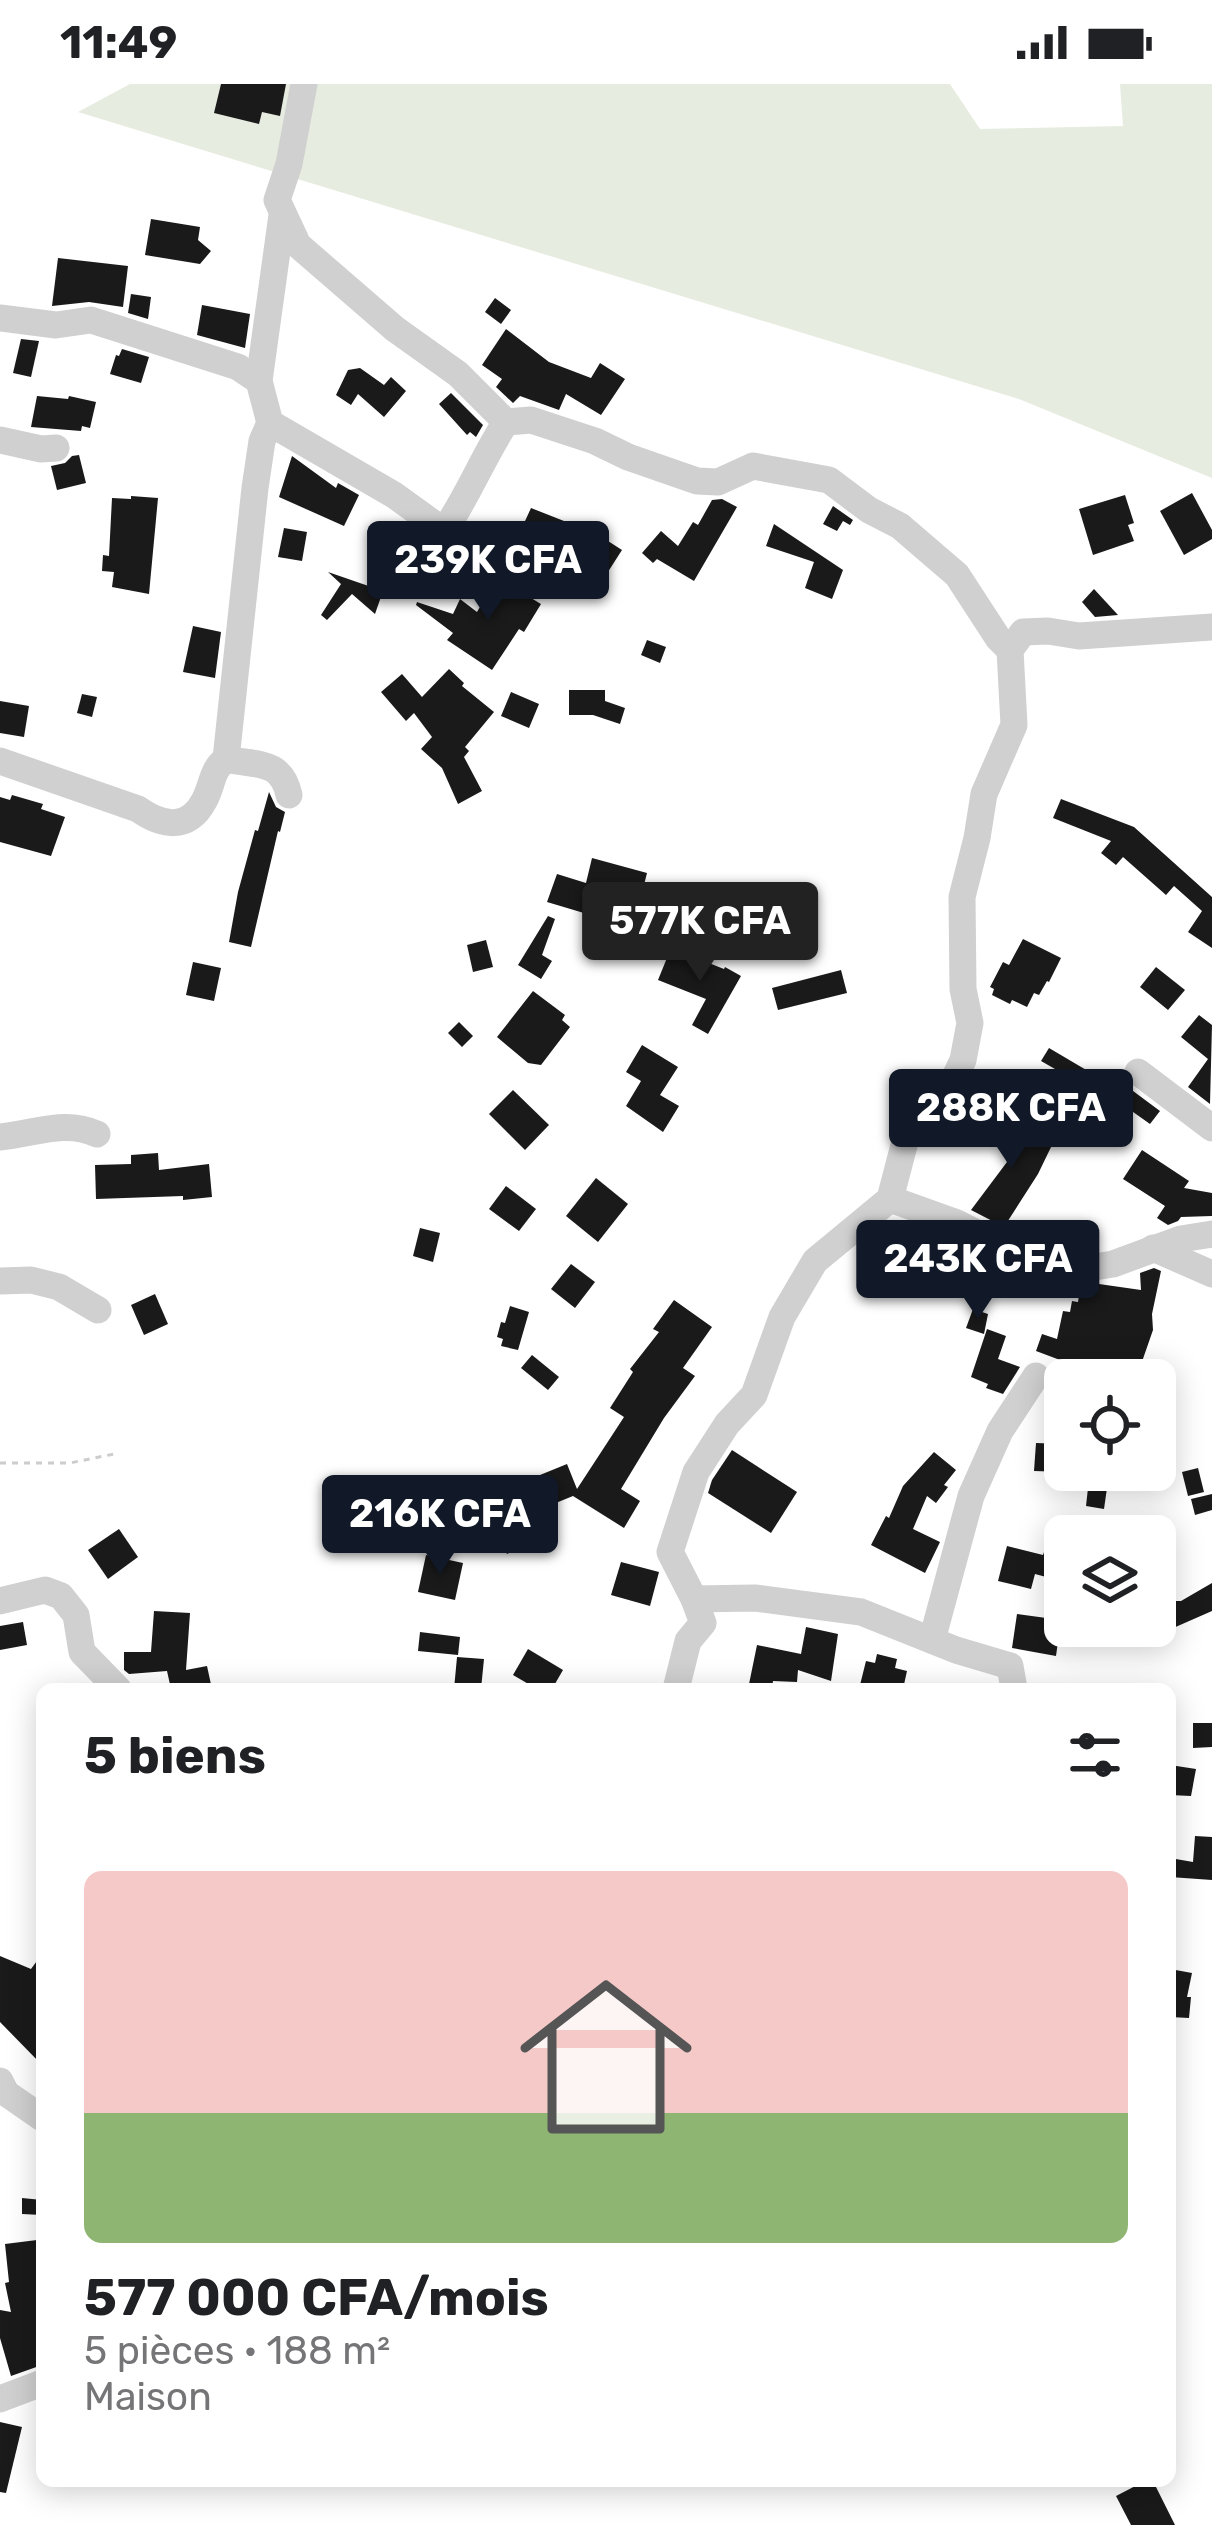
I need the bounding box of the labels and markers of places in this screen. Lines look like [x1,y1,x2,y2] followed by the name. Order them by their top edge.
[364,521,612,623] pin: 239K CFA
[576,882,824,984] pin: 577K CFA
[887,1069,1135,1171] pin: 288K CFA
[854,1220,1102,1322] pin: 243K CFA
[316,1475,564,1577] pin: 216K CFA

